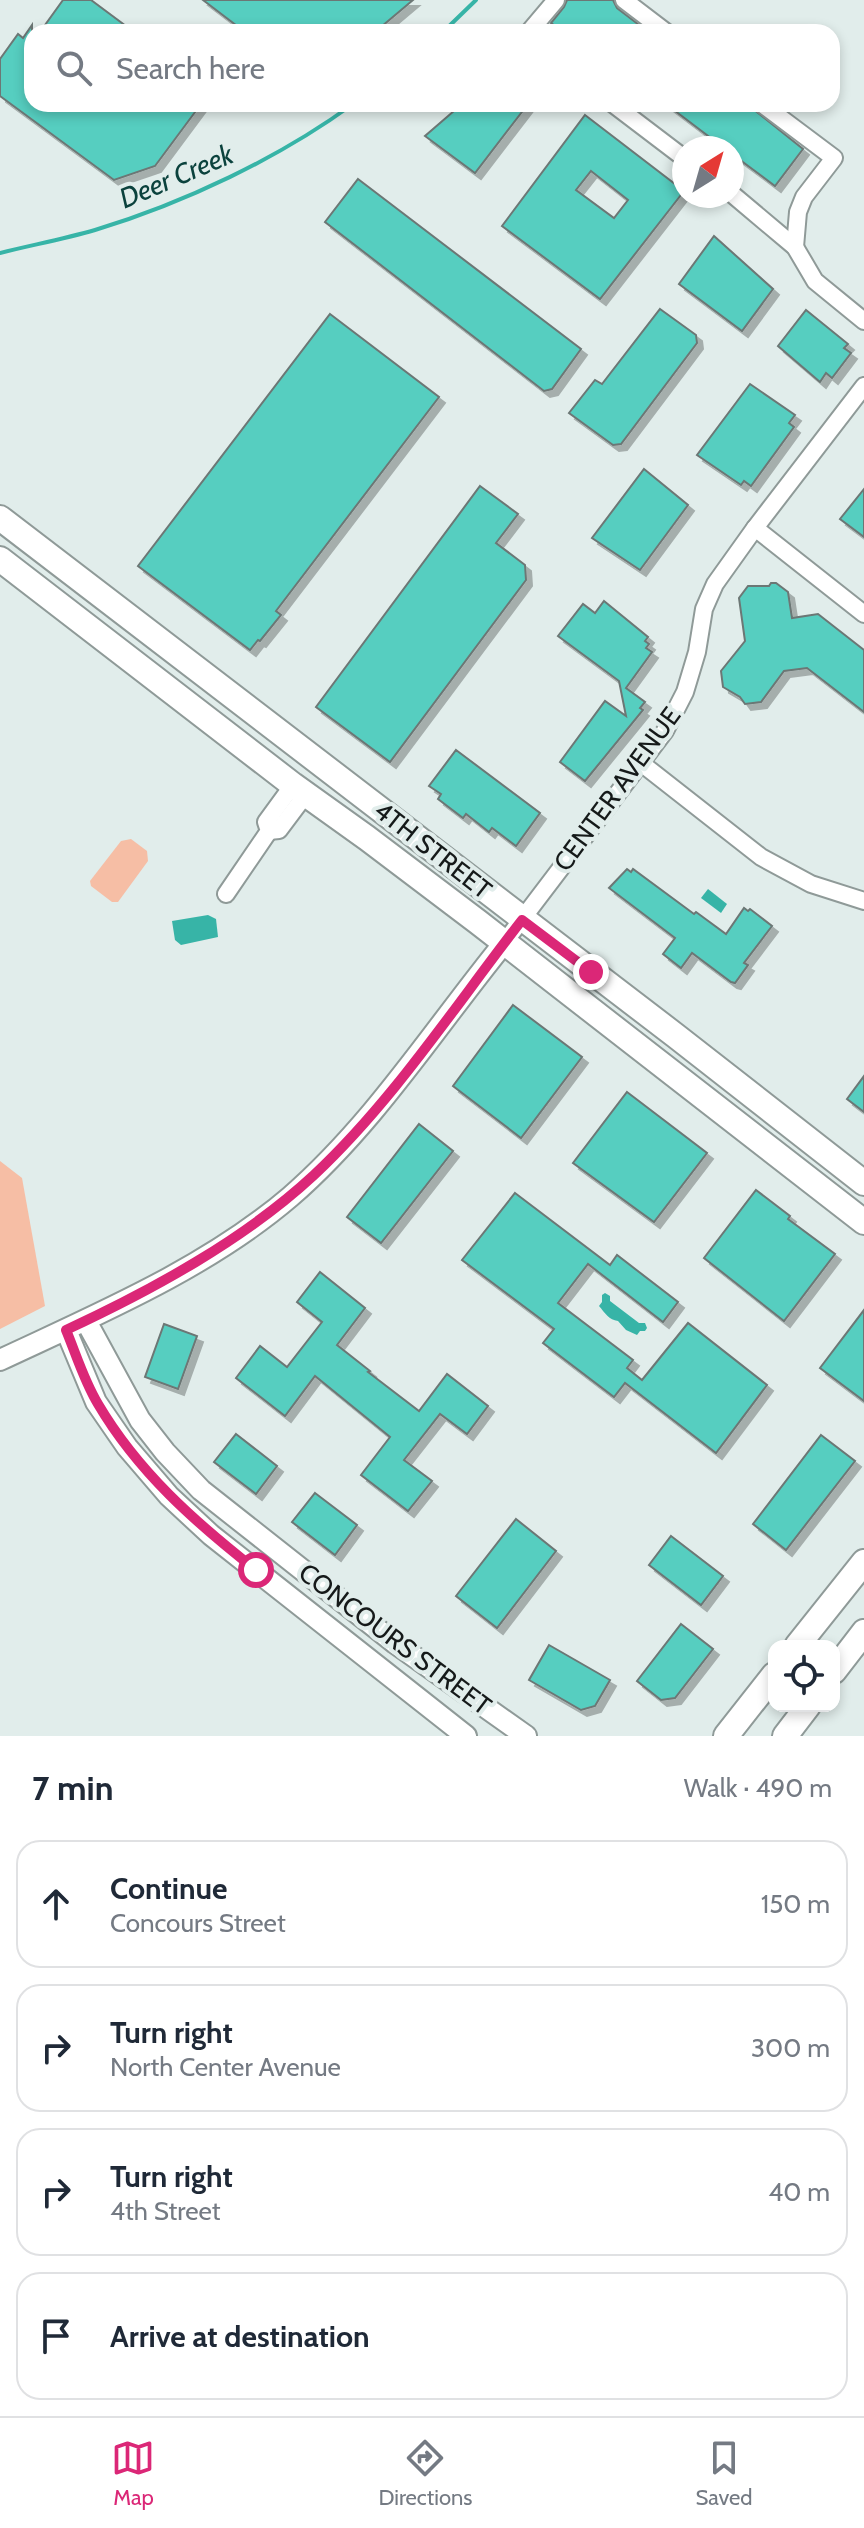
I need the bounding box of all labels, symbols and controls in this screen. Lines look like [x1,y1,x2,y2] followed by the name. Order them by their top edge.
[24,24,840,112] search box
[52,46,96,90] icon: search
[116,50,265,87] text: Search here
[114,136,239,215] water label: Deer Creek
[672,136,744,208] north arrow
[547,701,687,877] street label: CENTER AVENUE
[368,794,498,906] street label: 4TH STREET
[573,954,609,990] route end
[238,1552,274,1588] route start
[292,1556,498,1722] street label: CONCOURS STREET
[768,1640,840,1712] map controls
[768,1640,840,1712] button: locate
[32,1767,113,1809] text: 7 min
[684,1772,832,1804] text: Walk · 490 m
[110,1870,227,1907] text: Continue
[34,1882,78,1926] icon: ahead
[761,1888,830,1920] text: 150 m
[110,1907,286,1939] text: Concours Street
[110,2014,233,2051] text: Turn right
[34,2026,78,2070] icon: right
[751,2032,830,2064] text: 300 m
[110,2051,341,2083] text: North Center Avenue
[110,2158,233,2195] text: Turn right
[34,2170,78,2214] icon: right
[768,2176,830,2208] text: 40 m
[110,2195,221,2227] text: 4th Street
[34,2314,78,2358] icon: arrive
[110,2318,370,2355] text: Arrive at destination
[111,2436,155,2511] tab: Map
[378,2436,472,2511] tab: Directions
[695,2436,753,2511] tab: Saved

